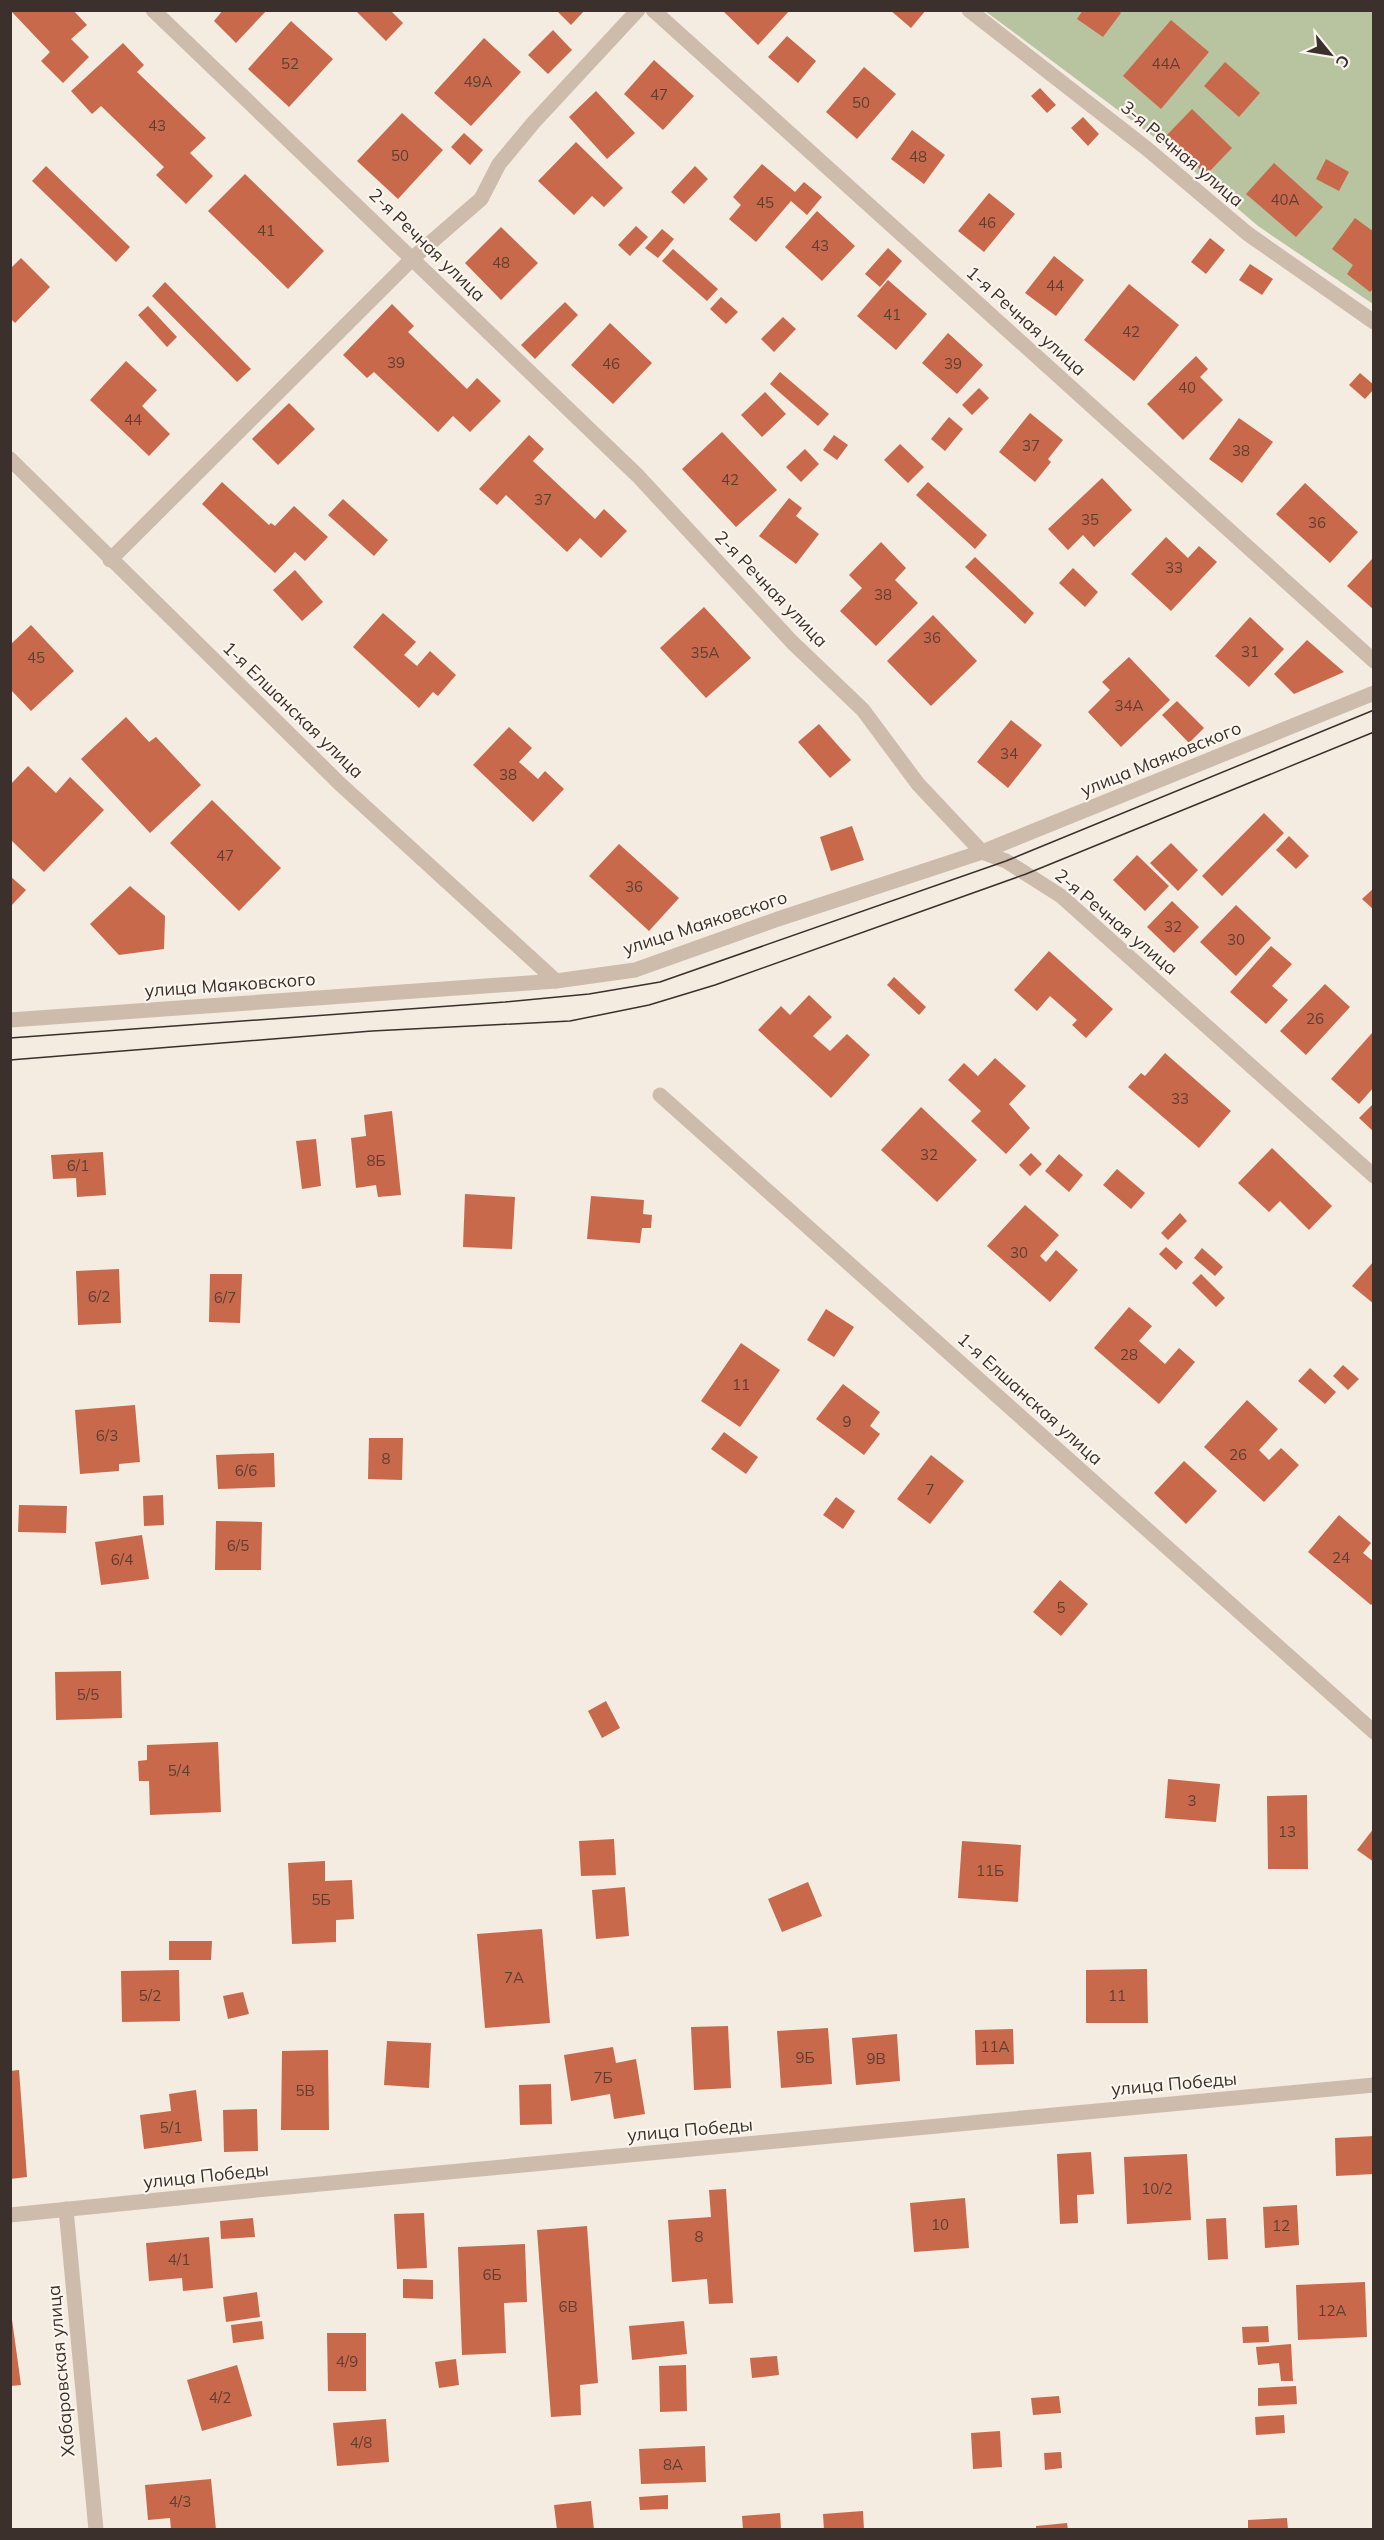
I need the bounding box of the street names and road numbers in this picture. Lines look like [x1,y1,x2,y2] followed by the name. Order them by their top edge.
[1116,96,1248,212] street label: 3-я Речная улица
[364,183,491,306] street label: 2-я Речная улица
[962,261,1091,380] street label: 1-я Речная улица
[710,525,833,652] street label: 2-я Речная улица
[218,636,369,783] street label: 1-я Елшанская улица
[1077,716,1245,801] street label: улица Маяковского
[1050,864,1182,980] street label: 2-я Речная улица
[620,885,790,960] street label: улица Маяковского
[144,967,316,1002] street label: улица Маяковского
[953,1327,1108,1470] street label: 1-я Елшанская улица
[1110,2067,1238,2100] street label: улица Победы
[626,2113,754,2146] street label: улица Победы
[142,2157,270,2194] street label: улица Победы
[42,2284,79,2458] street label: Хабаровская улица

